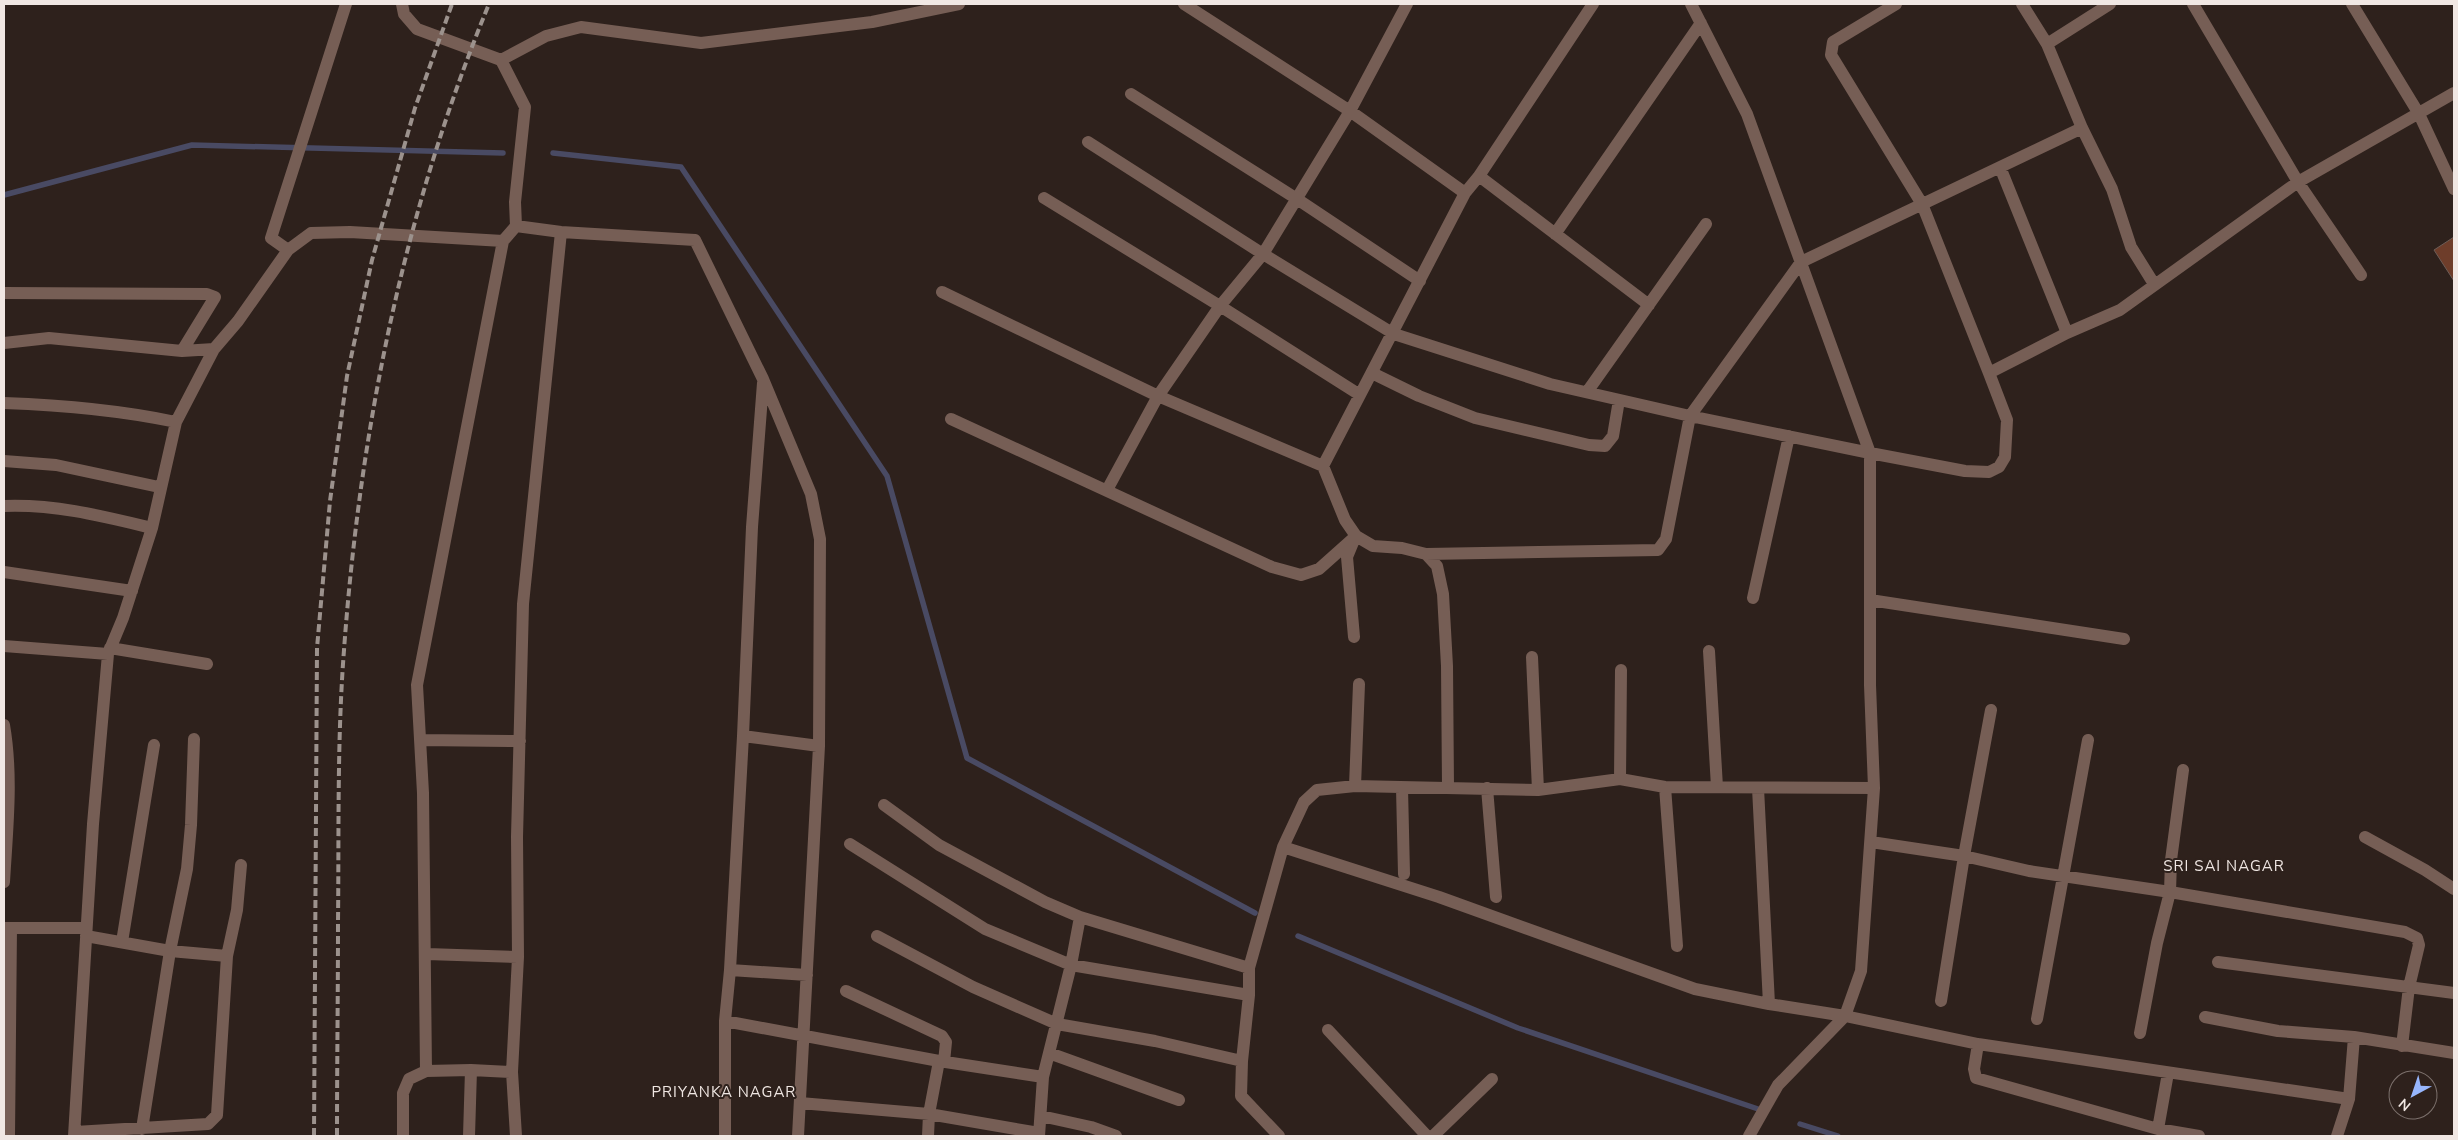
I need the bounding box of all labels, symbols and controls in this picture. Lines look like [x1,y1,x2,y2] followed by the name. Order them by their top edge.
[2163,856,2285,876] district label: SRI SAI NAGAR
[2388,1070,2438,1120] north arrow
[652,1082,796,1102] district label: PRIYANKA NAGAR
[2395,1094,2415,1115] text: N

